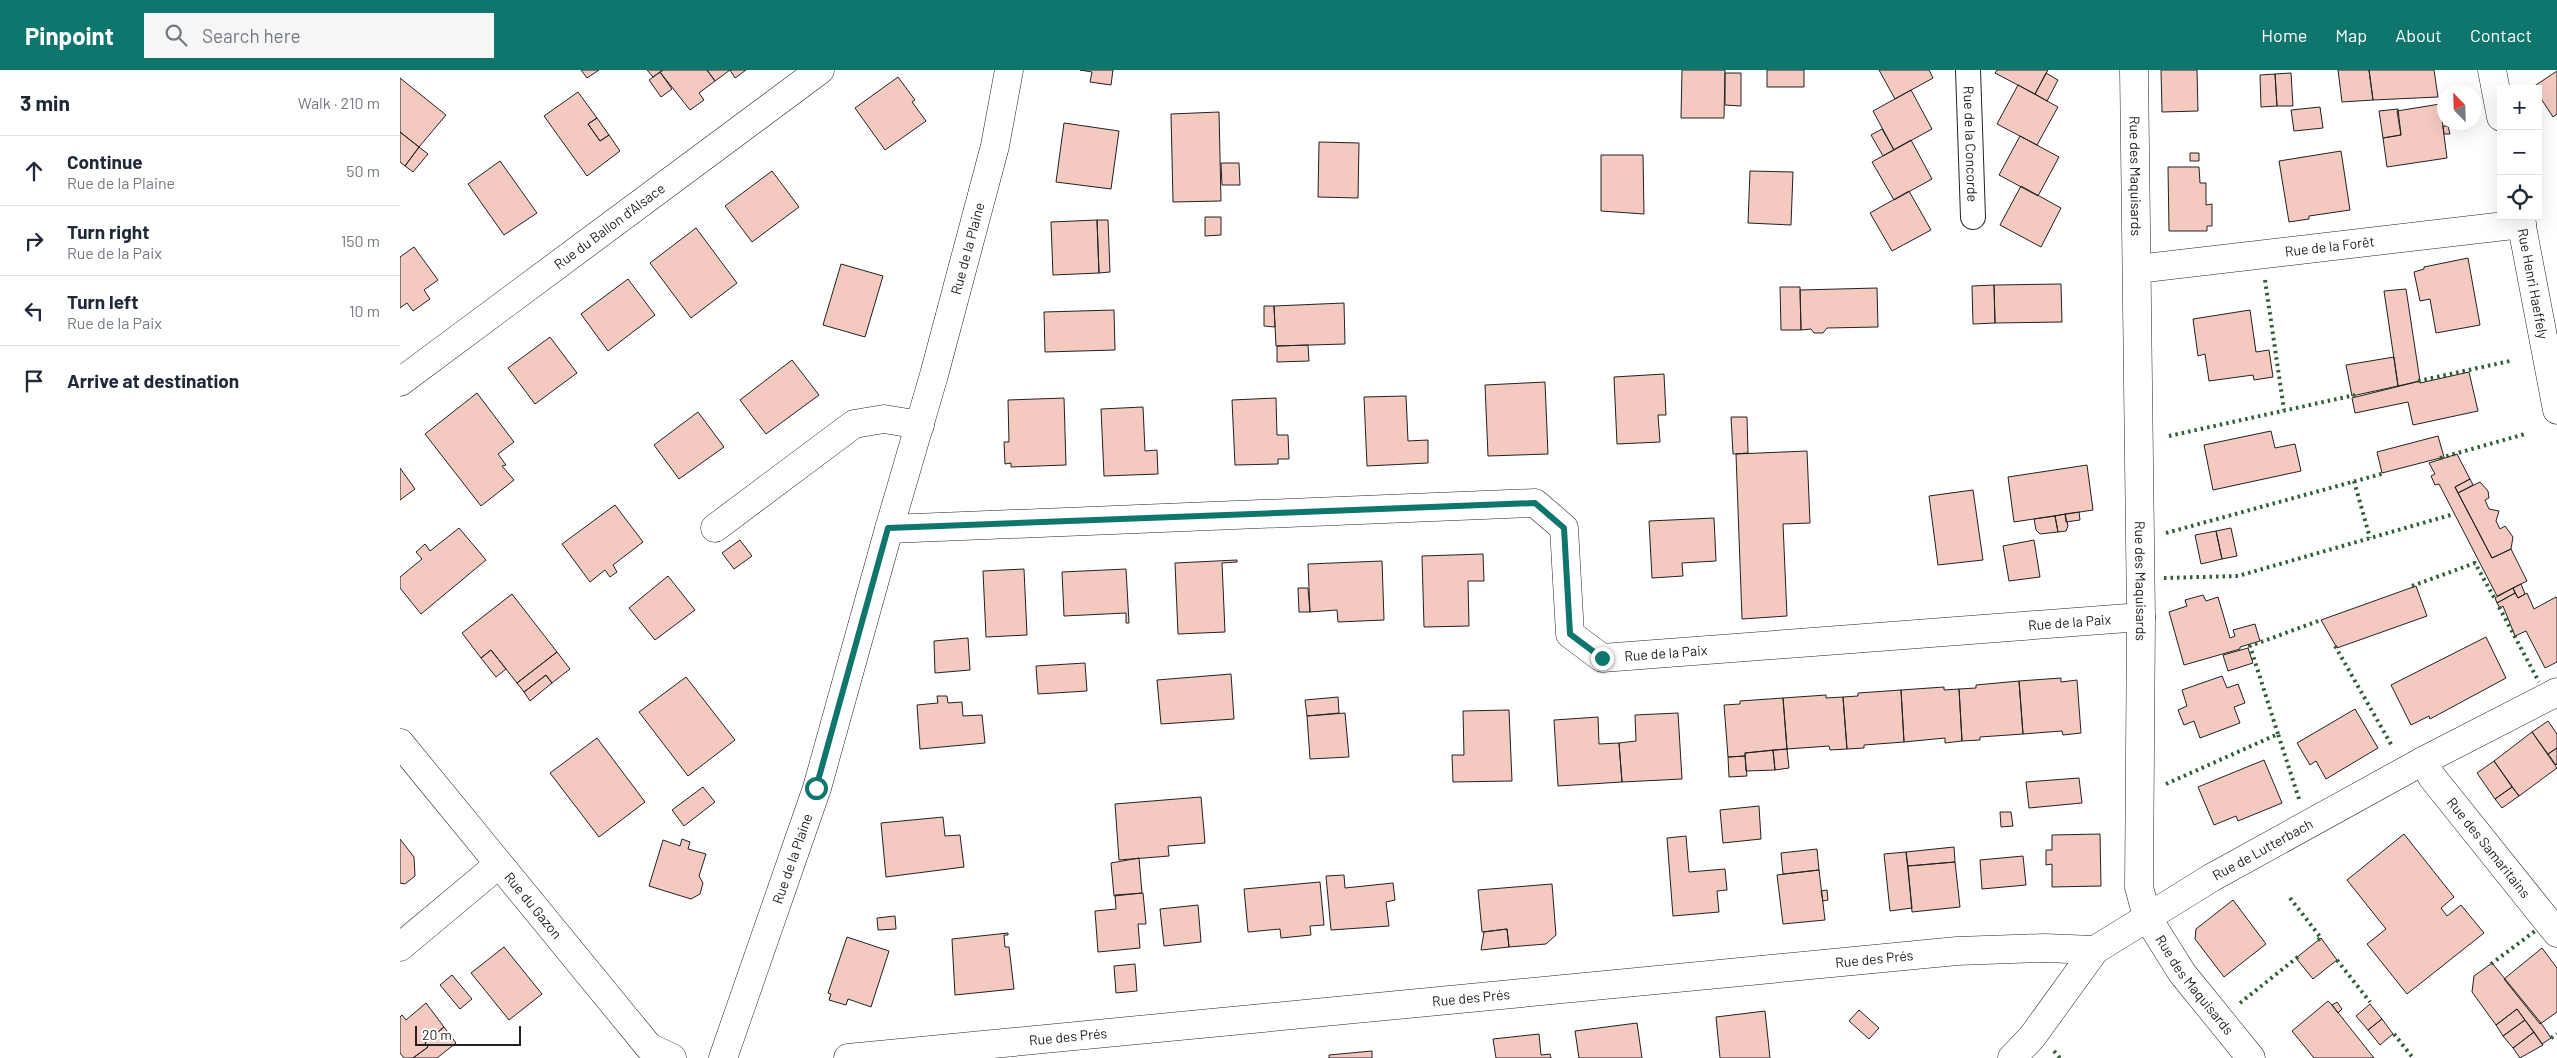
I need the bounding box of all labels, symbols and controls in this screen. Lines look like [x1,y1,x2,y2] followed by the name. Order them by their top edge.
[144,13,494,58] search box
[25,21,114,50] text: Pinpoint
[162,21,190,49] icon: search
[202,24,301,47] text: Search here
[2261,24,2307,46] text: Home
[2335,24,2367,46] text: Map
[2395,24,2442,46] text: About
[2470,24,2532,46] text: Contact
[2437,85,2482,130] north arrow
[2497,85,2542,220] map controls
[2497,85,2542,130] button: +
[1961,86,1981,202] street label: Rue de la Concorde
[20,90,70,115] text: 3 min
[298,93,380,112] text: Walk · 210 m
[2127,116,2145,236] street label: Rue des Maquisards
[2497,130,2542,175] button: −
[67,150,143,173] text: Continue
[20,157,48,185] icon: ahead
[346,161,380,180] text: 50 m
[67,173,175,192] text: Rue de la Plaine
[2497,175,2542,220] button: locate
[550,179,668,273] street label: Rue du Ballon d'Alsace
[947,200,988,296] street label: Rue de la Plaine
[67,220,149,243] text: Turn right
[20,227,48,255] icon: right
[2515,227,2552,341] street label: Rue Henri Haeffely
[341,231,380,250] text: 150 m
[2284,232,2375,260] street label: Rue de la Forêt
[67,243,162,262] text: Rue de la Paix
[67,290,138,313] text: Turn left
[20,297,48,325] icon: left
[349,301,380,320] text: 10 m
[67,313,162,332] text: Rue de la Paix
[20,367,48,395] icon: arrive
[67,369,239,392] text: Arrive at destination
[2132,521,2150,641] street label: Rue des Maquisards
[2028,610,2112,634] street label: Rue de la Paix
[1624,641,1708,664] street label: Rue de la Paix
[1591,647,1614,670] route end
[805,777,828,800] route start
[2444,794,2535,901] street label: Rue des Samaritains
[768,811,815,906] street label: Rue de la Plaine
[2209,815,2316,884] street label: Rue de Lutterbach
[501,868,566,942] street label: Rue du Gazon
[2152,932,2238,1038] street label: Rue des Maquisards
[1834,946,1914,971] street label: Rue des Prés
[1431,985,1511,1010] street label: Rue des Prés
[415,1023,521,1046] scale bar
[1028,1024,1108,1049] street label: Rue des Prés
[422,1026,452,1043] text: 20 m

